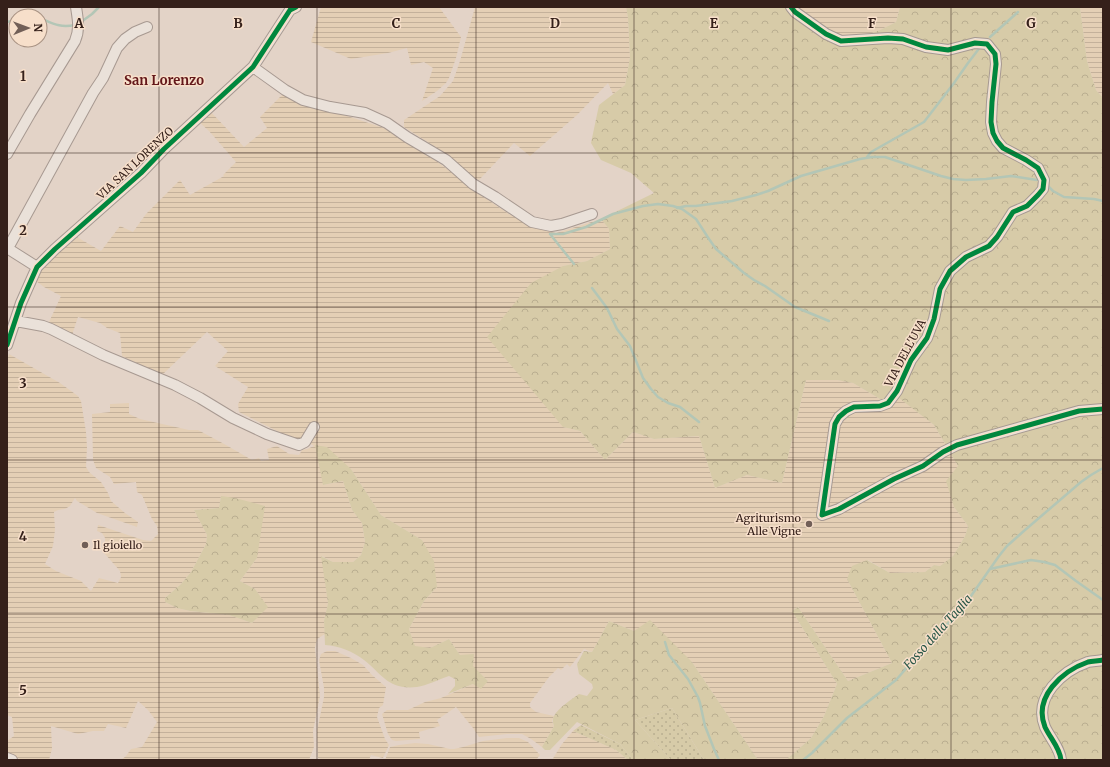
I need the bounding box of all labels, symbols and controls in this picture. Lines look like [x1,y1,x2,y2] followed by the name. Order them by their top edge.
[8,8,48,48] north arrow
[73,15,84,32] text: A
[233,15,243,32] text: B
[392,15,401,32] text: C
[550,15,560,32] text: D
[710,15,719,32] text: E
[868,15,876,32] text: F
[1026,15,1036,32] text: G
[31,23,45,33] text: N
[20,68,26,85] text: 1
[124,72,204,89] district label: San Lorenzo
[93,124,176,203] street label: VIA SAN LORENZO
[19,222,27,239] text: 2
[881,317,929,390] street label: VIA DELL'UVA
[19,375,27,392] text: 3
[735,511,802,538] place label: Agriturismo Alle Vigne
[804,519,814,529] marker: Agriturismo Alle Vigne
[19,528,28,545] text: 4
[93,538,143,552] place label: Il gioiello
[80,540,90,550] marker: Il gioiello
[899,591,975,673] water label: Fosso della Taglia
[19,682,27,699] text: 5

